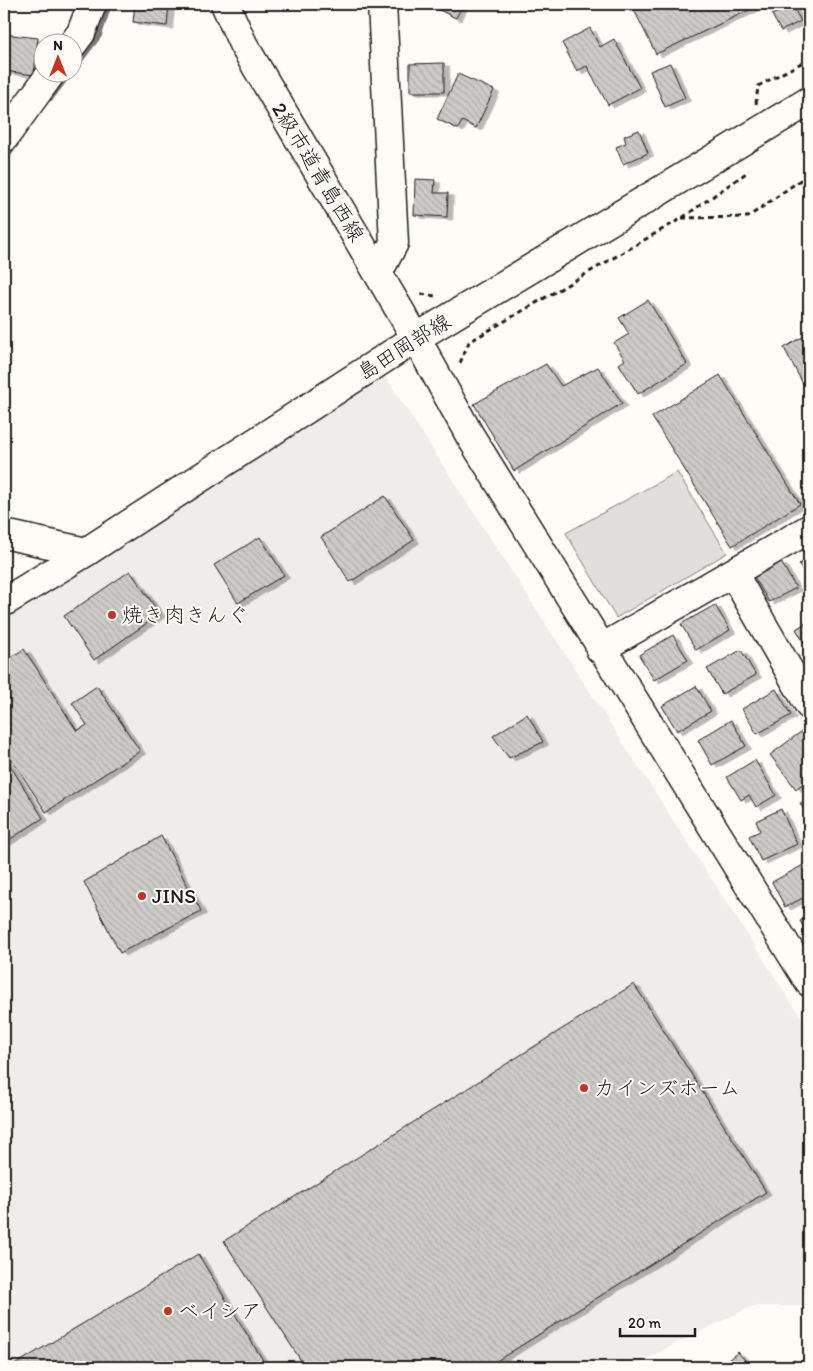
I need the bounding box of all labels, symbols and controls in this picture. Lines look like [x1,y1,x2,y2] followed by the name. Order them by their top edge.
[32,32,82,82] north arrow
[53,37,63,54] text: N
[267,98,370,246] street label: 2級市道青島西線
[353,308,455,385] street label: 島田岡部線
[122,602,248,627] place label: 焼き肉きんぐ
[106,609,118,621] marker: 焼き肉きんぐ
[152,883,196,908] place label: JINS
[136,890,148,902] marker: JINS
[594,1075,740,1100] place label: カインズホーム
[578,1082,590,1094] marker: カインズホーム
[178,1298,262,1323] place label: ベイシア
[162,1305,174,1317] marker: ベイシア
[620,1306,696,1338] scale bar
[628,1314,662,1332] text: 20 m

